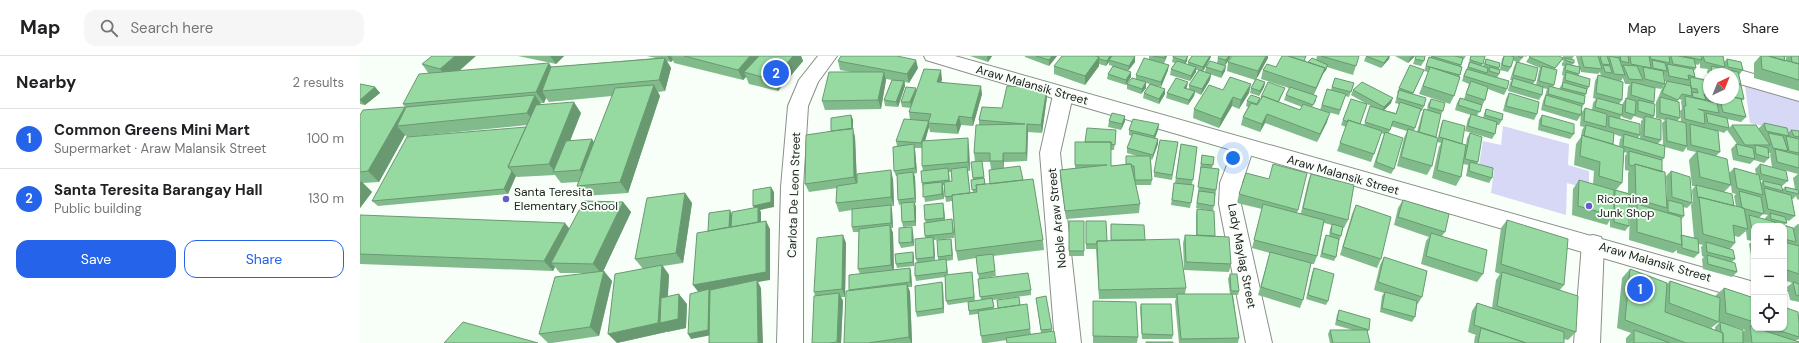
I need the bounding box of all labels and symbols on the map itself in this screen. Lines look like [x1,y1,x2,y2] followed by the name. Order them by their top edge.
[763,58,789,88] pin: 2
[974,61,1090,109] street label: Araw Malansik Street
[1703,68,1739,104] north arrow
[784,132,804,258] street label: Carlota De Leon Street
[1223,148,1243,168] your location
[1285,151,1401,199] street label: Araw Malansik Street
[1044,167,1070,269] street label: Noble Araw Street
[514,184,618,214] place label: Santa Teresita Elementary School
[1597,191,1655,221] place label: Ricomina Junk Shop
[501,194,511,204] marker: Santa Teresita Elementary School
[1584,201,1594,211] marker: Ricomina Junk Shop
[1224,202,1260,310] street label: Lady Maylag Street
[1597,238,1713,286] street label: Araw Malansik Street
[1627,274,1653,304] pin: 1

